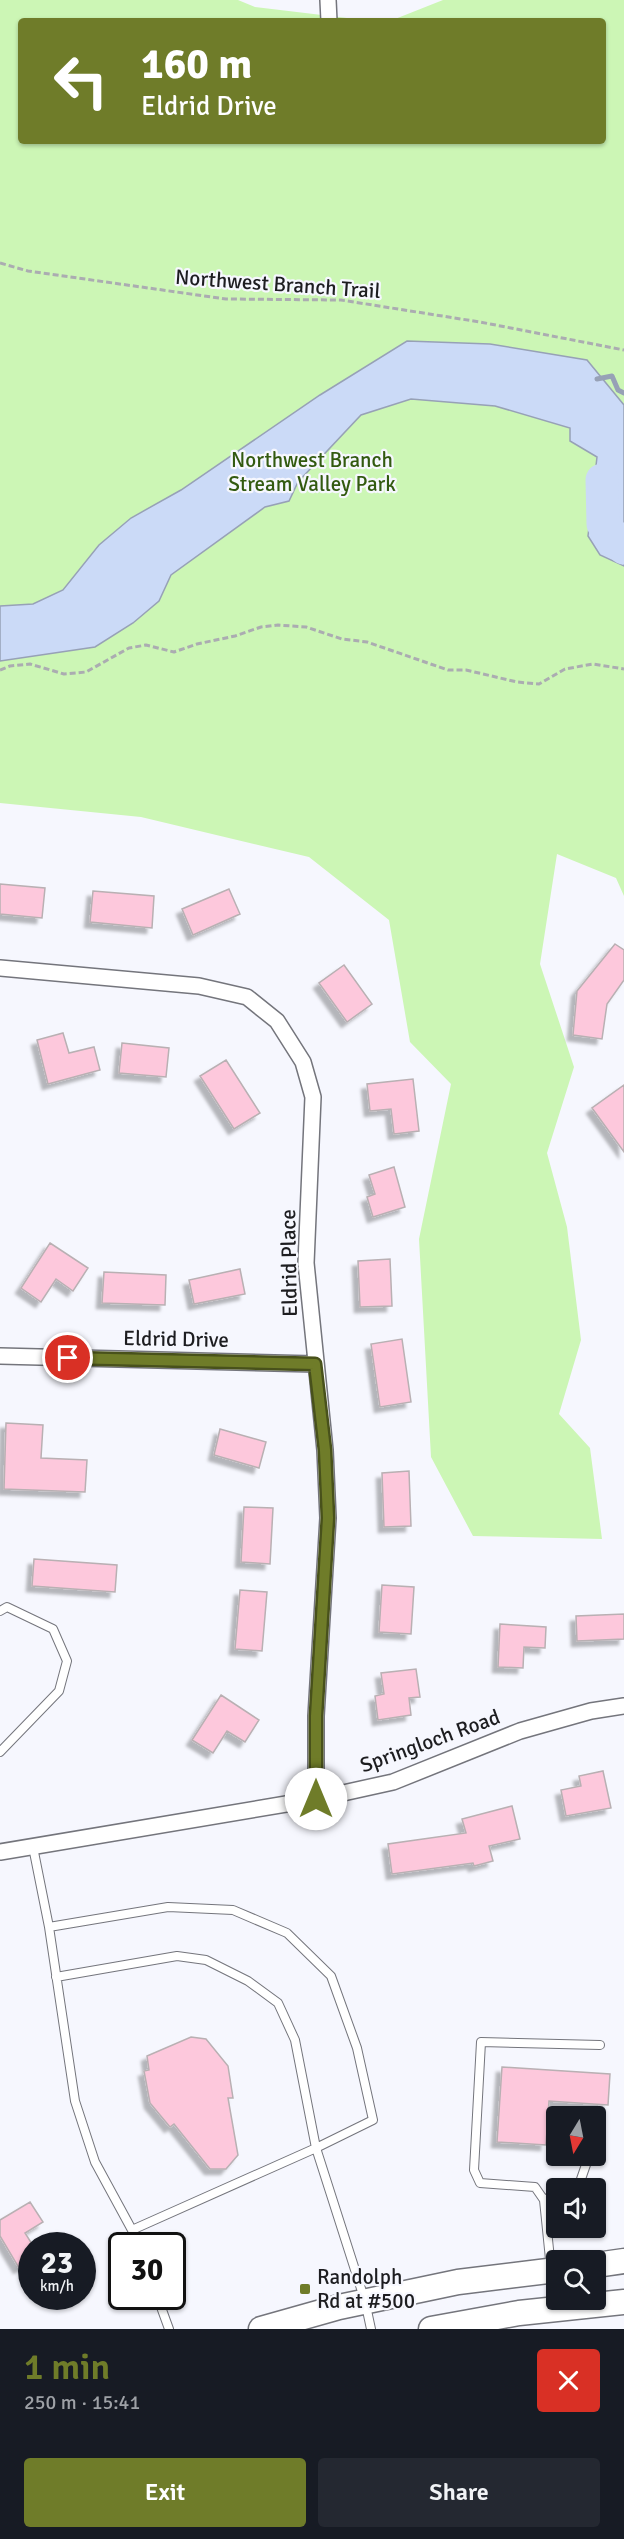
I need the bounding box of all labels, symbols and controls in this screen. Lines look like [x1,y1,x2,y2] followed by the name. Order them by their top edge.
[141,39,252,90] text: 160 m
[42,42,120,120] icon: left
[141,90,277,123] text: Eldrid Drive
[174,264,382,304] street label: Northwest Branch Trail
[228,447,396,497] park label: Northwest Branch Stream Valley Park
[275,1209,303,1317] street label: Eldrid Place
[123,1325,229,1353] street label: Eldrid Drive
[42,1332,93,1383] pin
[51,1341,84,1374] icon: arrive
[357,1704,503,1778] street label: Springloch Road
[284,1767,348,1831] position arrow
[546,2106,606,2166] north arrow
[546,2106,606,2310] map controls
[546,2178,606,2238] button: sound
[108,2232,186,2310] speed limit sign: 30
[41,2245,73,2282] text: 23
[546,2250,606,2310] button: search
[317,2264,415,2314] place label: Randolph Rd at #500
[40,2277,74,2295] text: km/h
[298,2282,312,2296] marker: Randolph Rd at #500
[24,2345,110,2390] text: 1 min
[537,2349,600,2412] button: close
[24,2390,140,2415] text: 250 m · 15:41
[24,2458,306,2527] button: Exit
[318,2458,600,2527] button: Share

